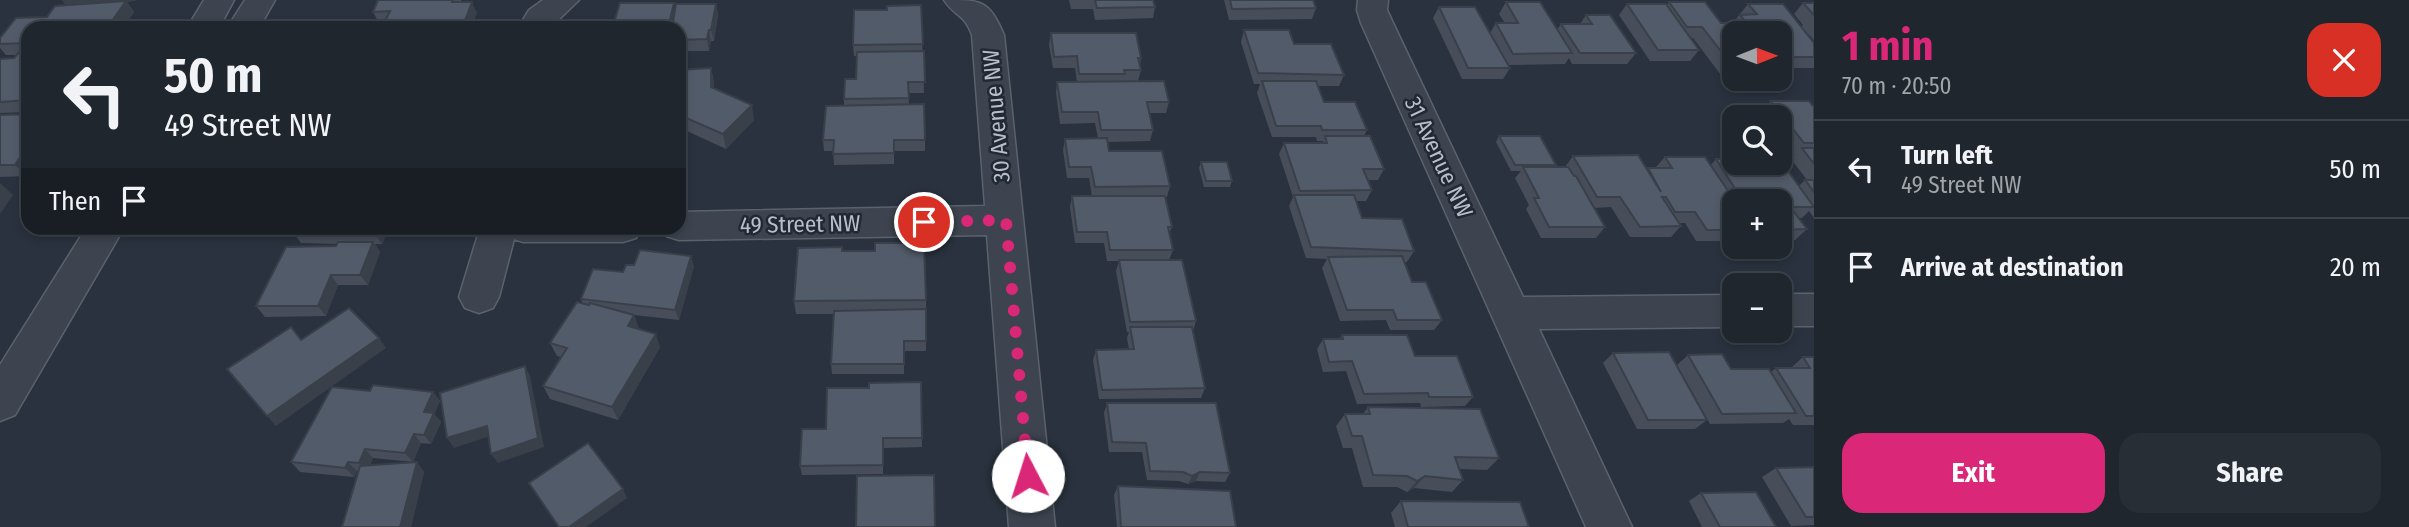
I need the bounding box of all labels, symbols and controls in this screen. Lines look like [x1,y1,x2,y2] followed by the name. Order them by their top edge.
[1722,21,1792,91] north arrow
[1722,21,1792,343] map controls
[1842,21,1933,71] text: 1 min
[2307,23,2381,97] button: close
[164,46,262,105] text: 50 m
[976,48,1016,184] street label: 30 Avenue NW
[49,49,140,140] icon: left
[1842,72,1951,100] text: 70 m · 20:50
[1399,92,1479,222] street label: 31 Avenue NW
[1722,105,1792,175] button: search
[164,106,332,144] text: 49 Street NW
[1901,140,1993,171] text: Turn left
[1842,150,1880,188] icon: left
[2329,154,2381,185] text: 50 m
[1901,171,2021,199] text: 49 Street NW
[115,182,153,220] icon: arrive
[49,186,101,217] text: Then
[1722,189,1792,259] button: +
[894,192,954,252] pin
[905,203,943,241] icon: arrive
[740,209,860,239] street label: 49 Street NW
[1842,248,1880,286] icon: arrive
[1901,252,2124,283] text: Arrive at destination
[2330,252,2381,283] text: 20 m
[1722,273,1792,343] button: −
[1842,433,2105,513] button: Exit
[2119,433,2381,513] button: Share
[991,439,1065,513] position arrow

